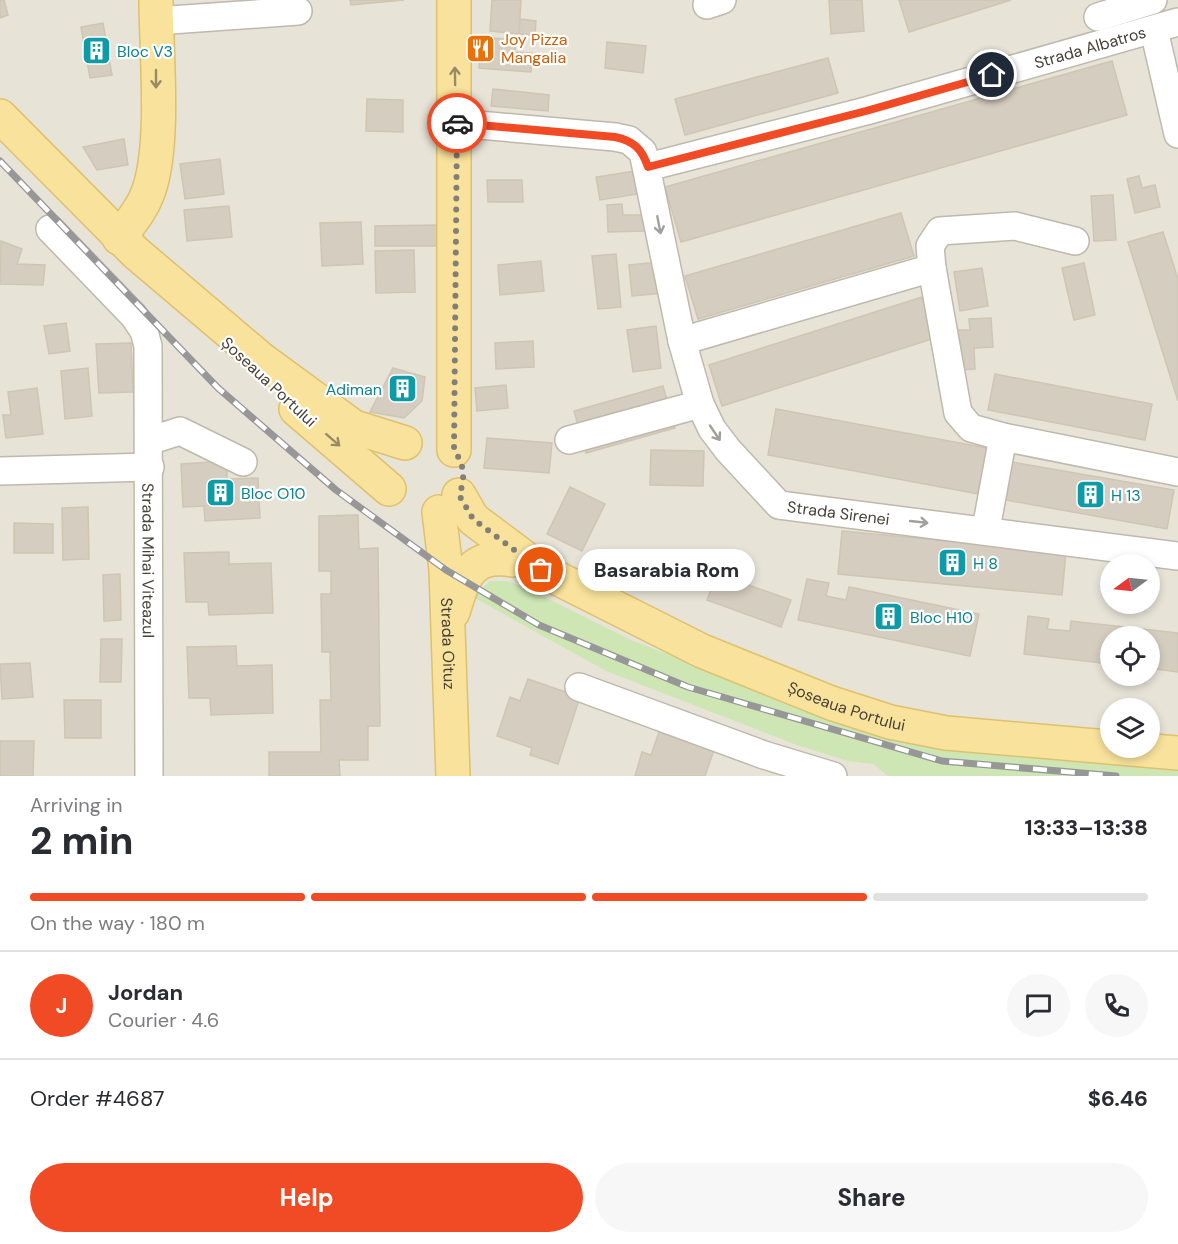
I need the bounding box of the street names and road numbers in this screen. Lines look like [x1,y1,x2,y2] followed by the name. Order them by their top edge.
[1032,21,1148,73] street label: Strada Albatros
[217,332,321,432] street label: Șoseaua Portului
[138,483,159,638] street label: Strada Mihai Viteazul
[786,496,891,530] street label: Strada Sirenei
[436,597,461,690] street label: Strada Oituz
[785,676,907,735] street label: Șoseaua Portului

